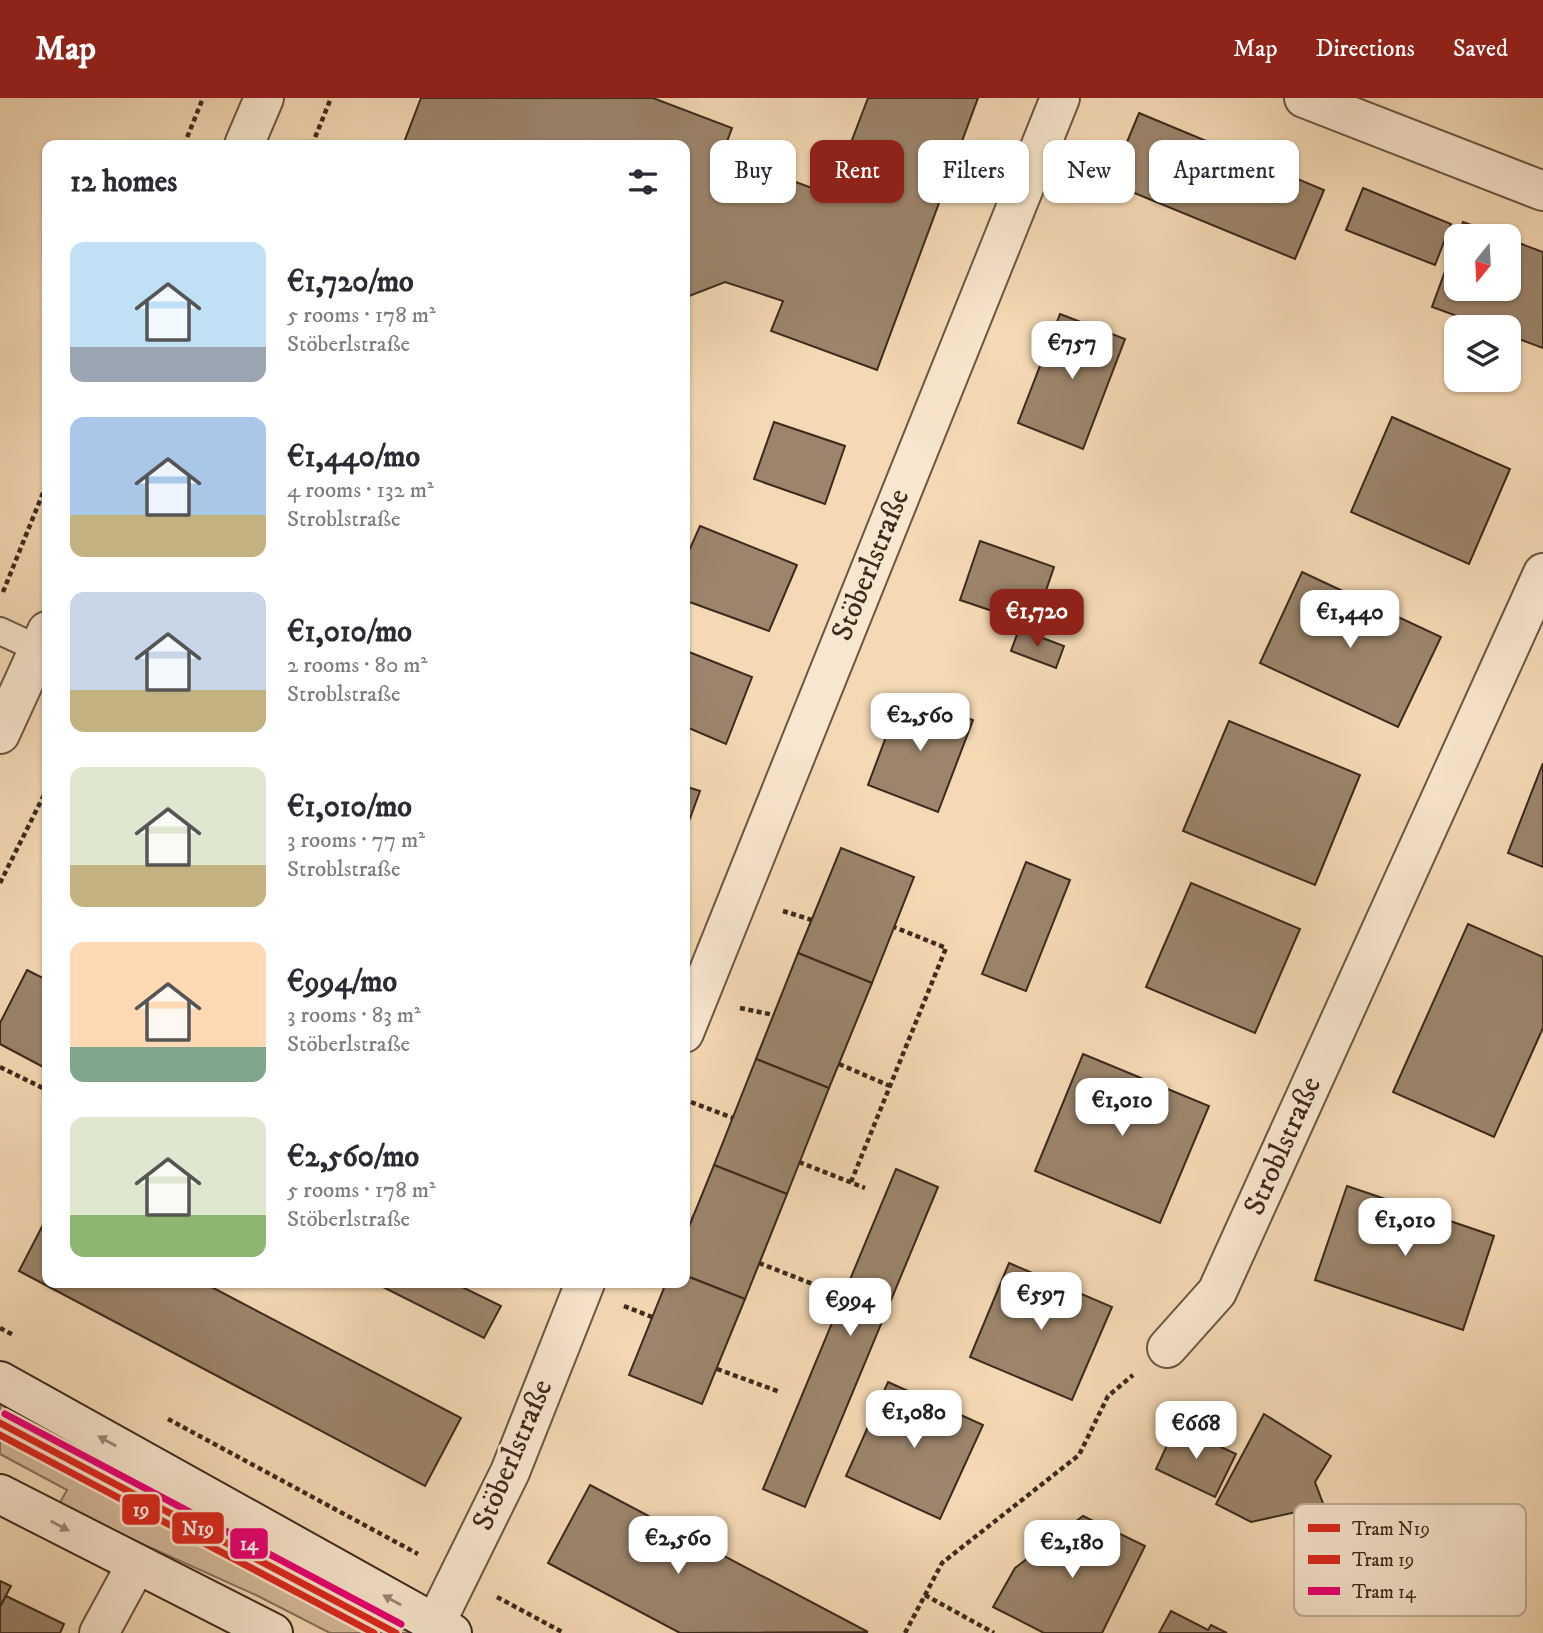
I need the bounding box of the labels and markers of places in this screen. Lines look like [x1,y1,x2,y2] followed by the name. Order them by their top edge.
[1031,322,1113,381] pin: €757
[980,589,1094,649] pin: €1,720
[1293,590,1407,650] pin: €1,440
[863,694,977,753] pin: €2,560
[1065,1079,1179,1138] pin: €1,010
[1348,1198,1462,1258] pin: €1,010
[1000,1272,1082,1332] pin: €597
[809,1278,891,1338] pin: €994
[857,1390,971,1450] pin: €1,080
[1155,1402,1237,1461] pin: €668
[621,1516,735,1576] pin: €2,560
[1015,1520,1129,1580] pin: €2,180

